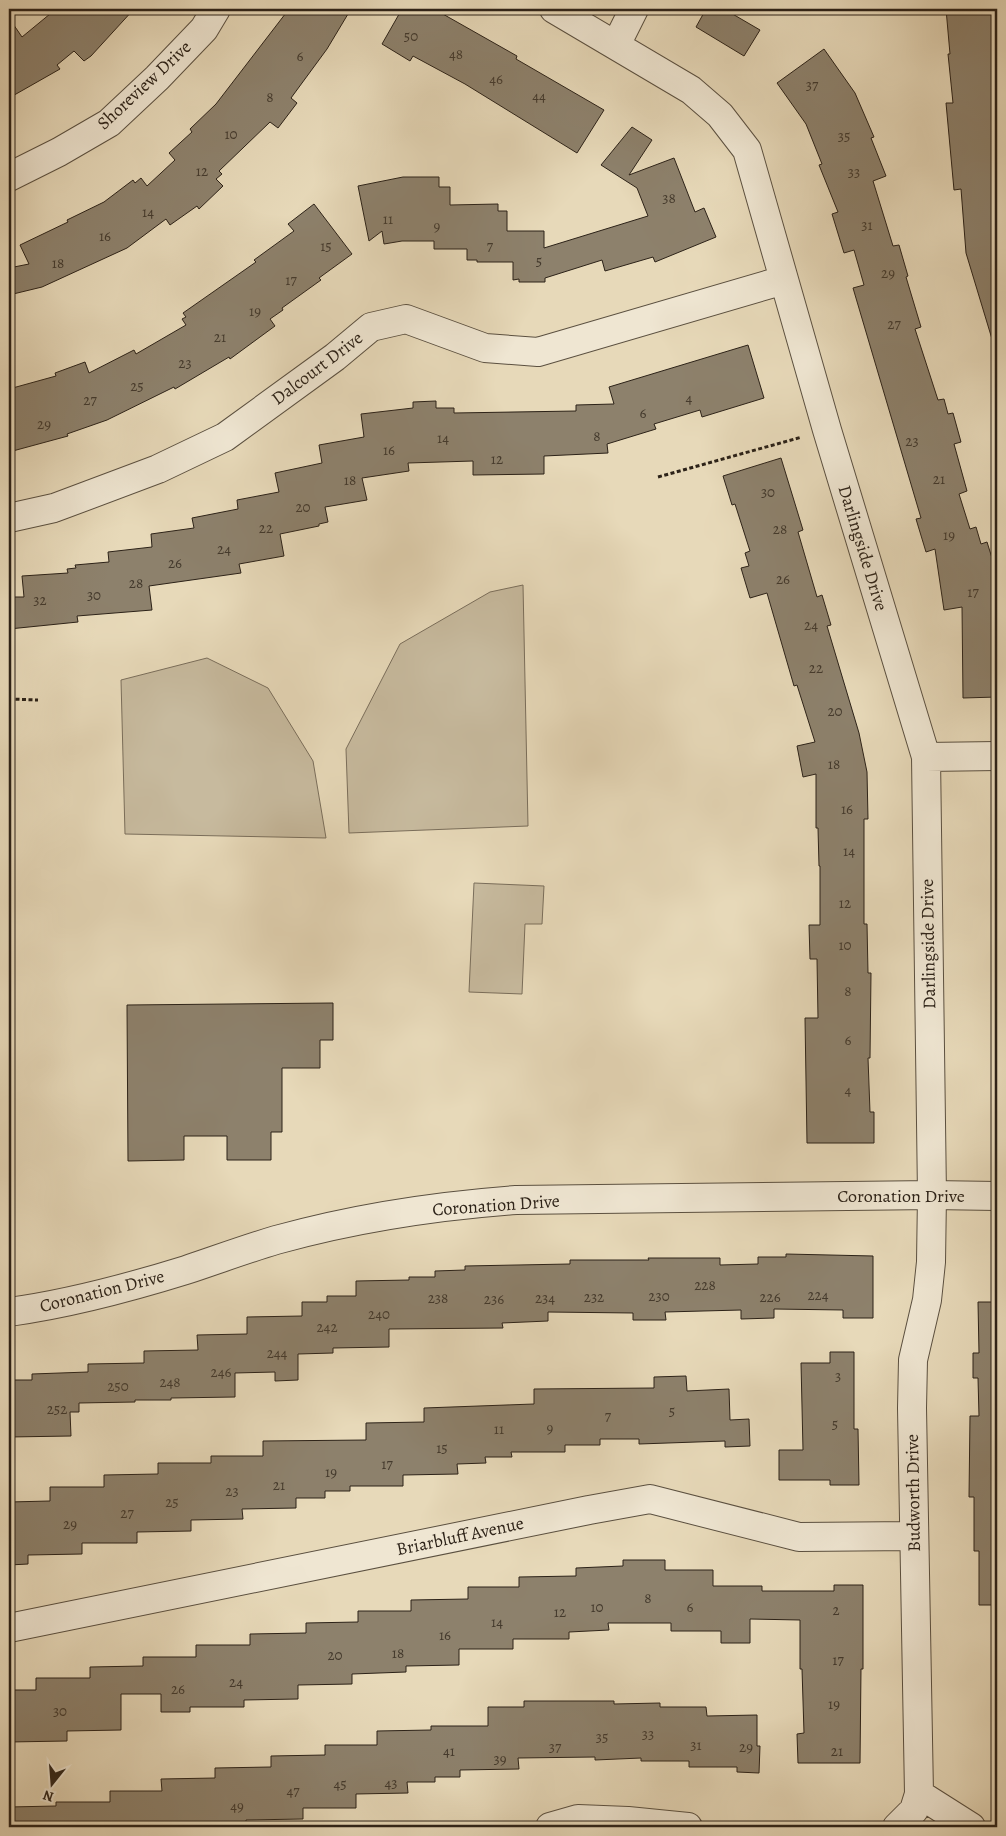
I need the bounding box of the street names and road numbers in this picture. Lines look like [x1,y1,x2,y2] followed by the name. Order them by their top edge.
[92,35,196,135] street label: Shoreview Drive
[267,326,367,410] street label: Dalcourt Drive
[832,482,894,614] street label: Darlingside Drive
[915,879,941,1009] street label: Darlingside Drive
[837,1184,965,1208] street label: Coronation Drive
[432,1189,560,1221] street label: Coronation Drive
[37,1264,167,1318] street label: Coronation Drive
[900,1434,926,1552] street label: Budworth Drive
[394,1511,526,1561] street label: Briarbluff Avenue

